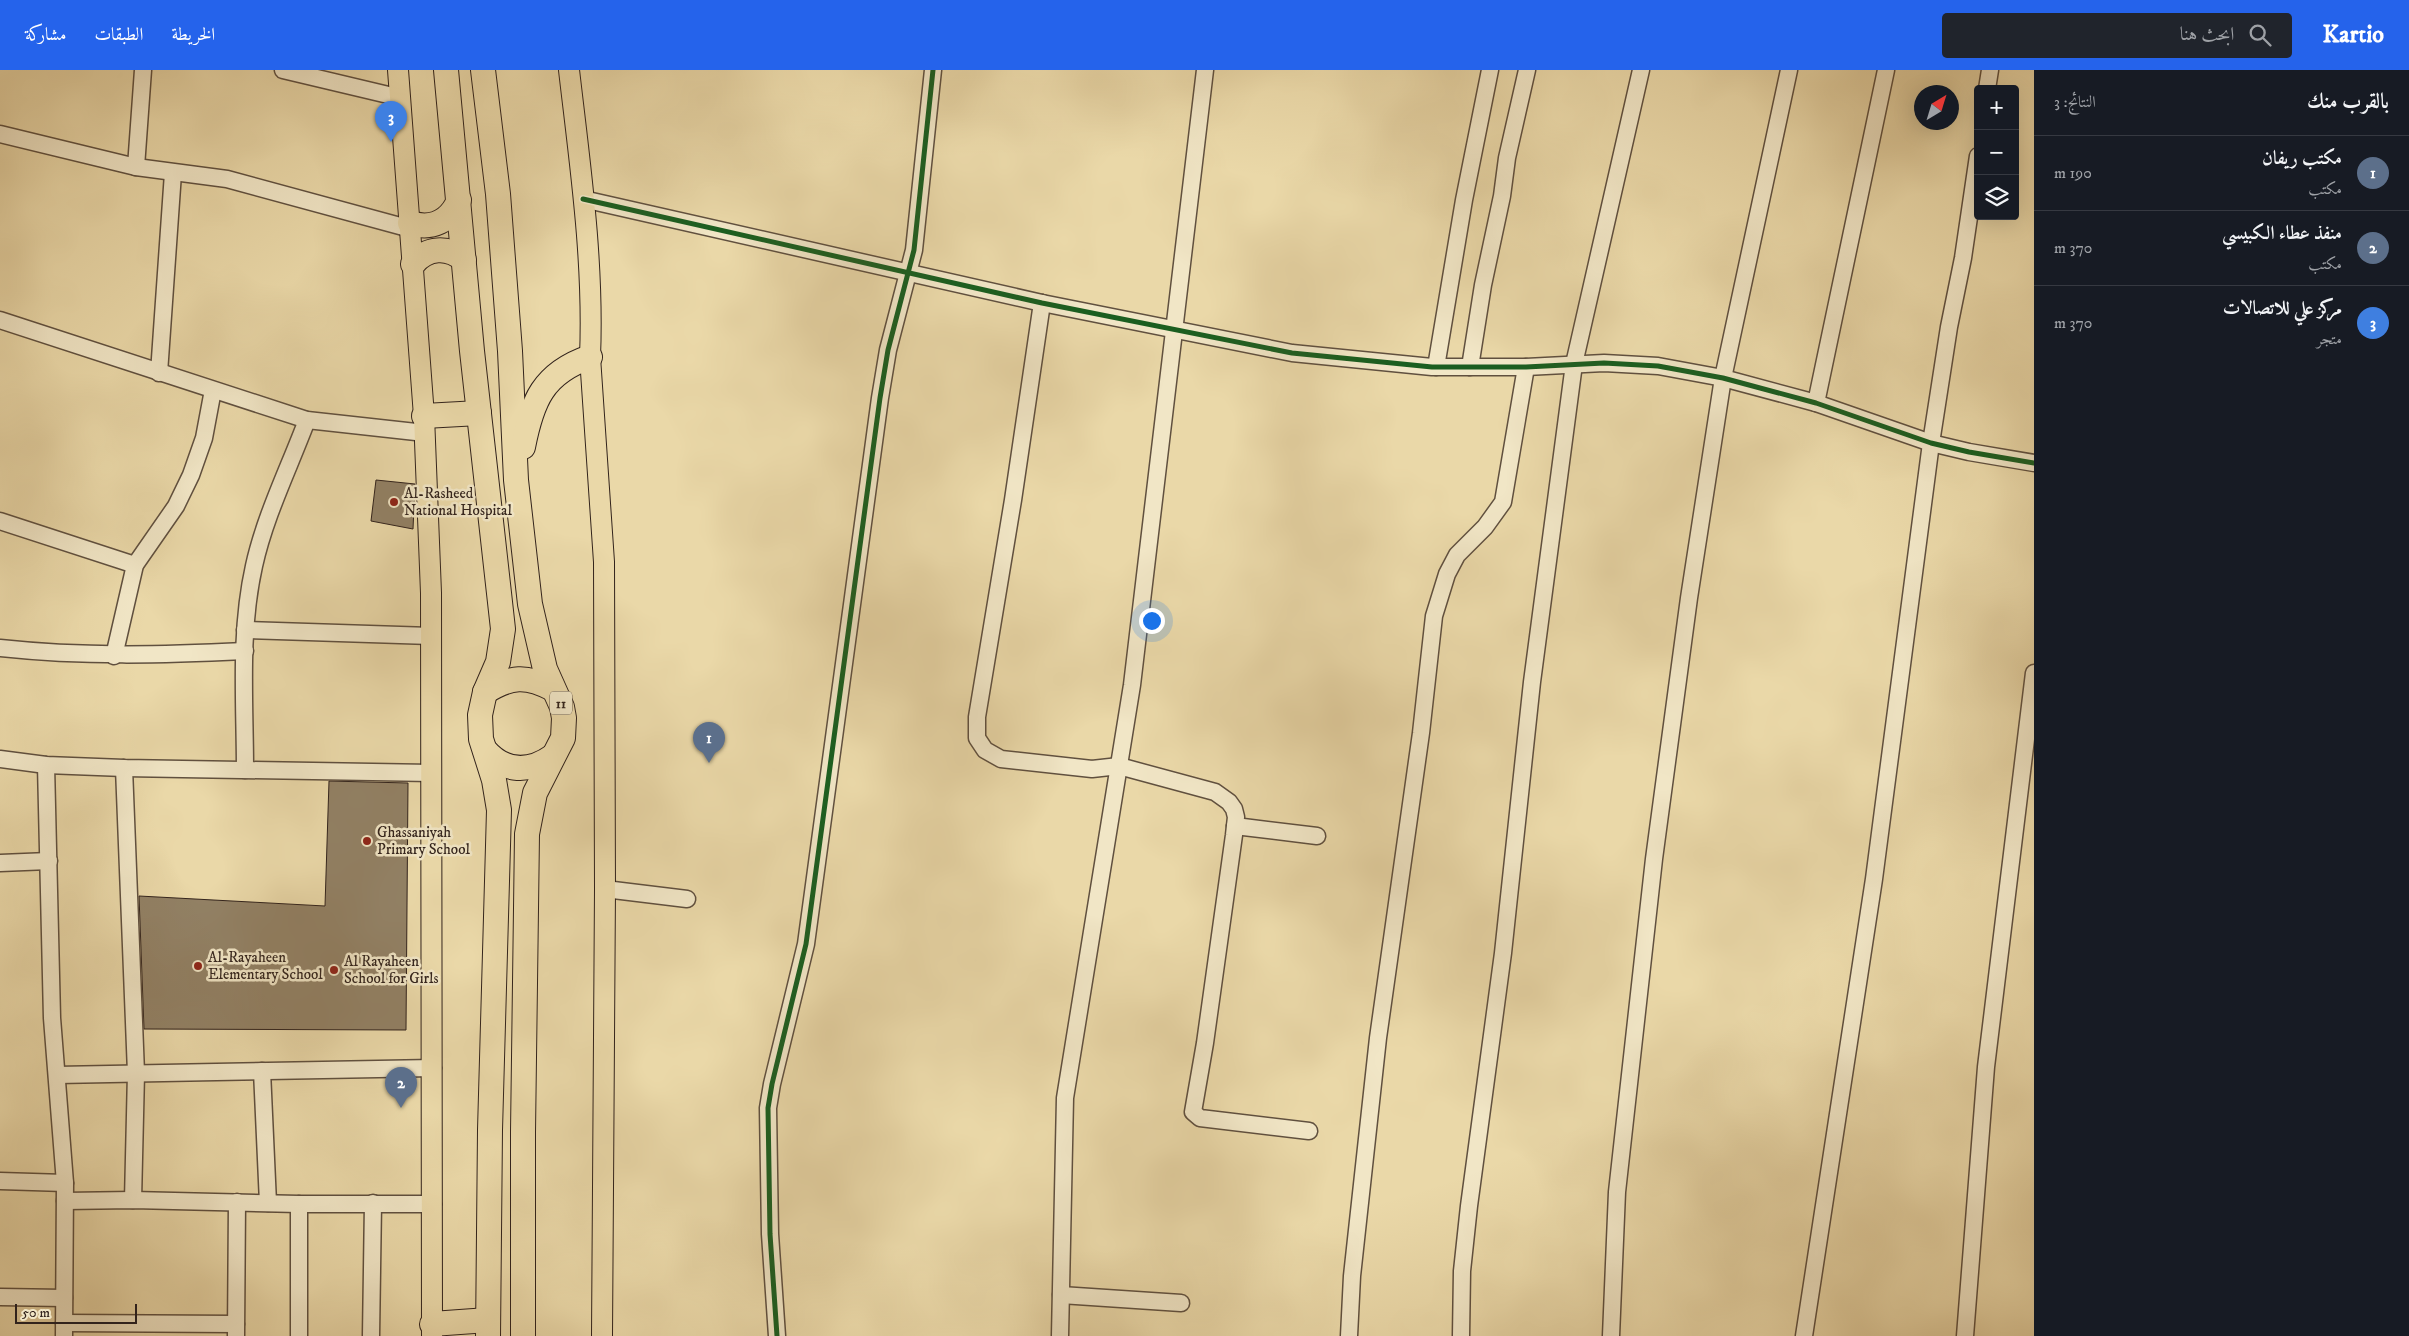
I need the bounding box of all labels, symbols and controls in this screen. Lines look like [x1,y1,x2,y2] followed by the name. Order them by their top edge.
[1942,13,2292,58] search box
[2322,20,2384,50] text: Kartio
[2246,21,2274,49] icon: search
[2180,23,2234,46] text: ابحث هنا
[25,24,66,46] text: مشاركة
[94,24,143,46] text: الطبقات
[171,24,215,46] text: الخريطة
[1914,85,1959,130] north arrow
[1974,85,2019,220] map controls
[1974,85,2019,130] button: +
[2307,89,2389,115] text: بالقرب منك
[2054,92,2096,112] text: النتائج: 3
[375,101,407,142] pin: 3
[1974,130,2019,175] button: −
[2262,147,2342,170] text: مكتب ريفان
[2054,163,2092,183] text: 190 m
[2370,163,2376,183] text: 1
[1974,175,2019,220] button: layers
[2308,179,2342,199] text: مكتب
[2222,222,2342,245] text: منفذ عطاء الكبيسي
[2054,238,2092,258] text: 370 m
[2369,238,2377,258] text: 2
[2308,254,2342,274] text: مكتب
[2223,297,2342,320] text: مركز علي للاتصالات
[2054,313,2092,333] text: 370 m
[2370,313,2376,333] text: 3
[2317,329,2342,349] text: متجر
[404,484,512,520] place label: Al-Rasheed National Hospital
[388,496,400,508] marker: Al-Rasheed National Hospital
[1139,608,1165,634] your location
[550,692,572,714] road number: 11
[693,722,725,763] pin: 1
[377,823,470,859] place label: Ghassaniyah Primary School
[361,835,373,847] marker: Ghassaniyah Primary School
[208,948,323,984] place label: Al-Rayaheen Elementary School
[344,952,439,988] place label: Al Rayaheen School for Girls
[192,960,204,972] marker: Al-Rayaheen Elementary School
[328,964,340,976] marker: Al Rayaheen School for Girls
[385,1067,417,1108] pin: 2
[15,1301,138,1324] scale bar
[22,1304,50,1322] text: 50 m

